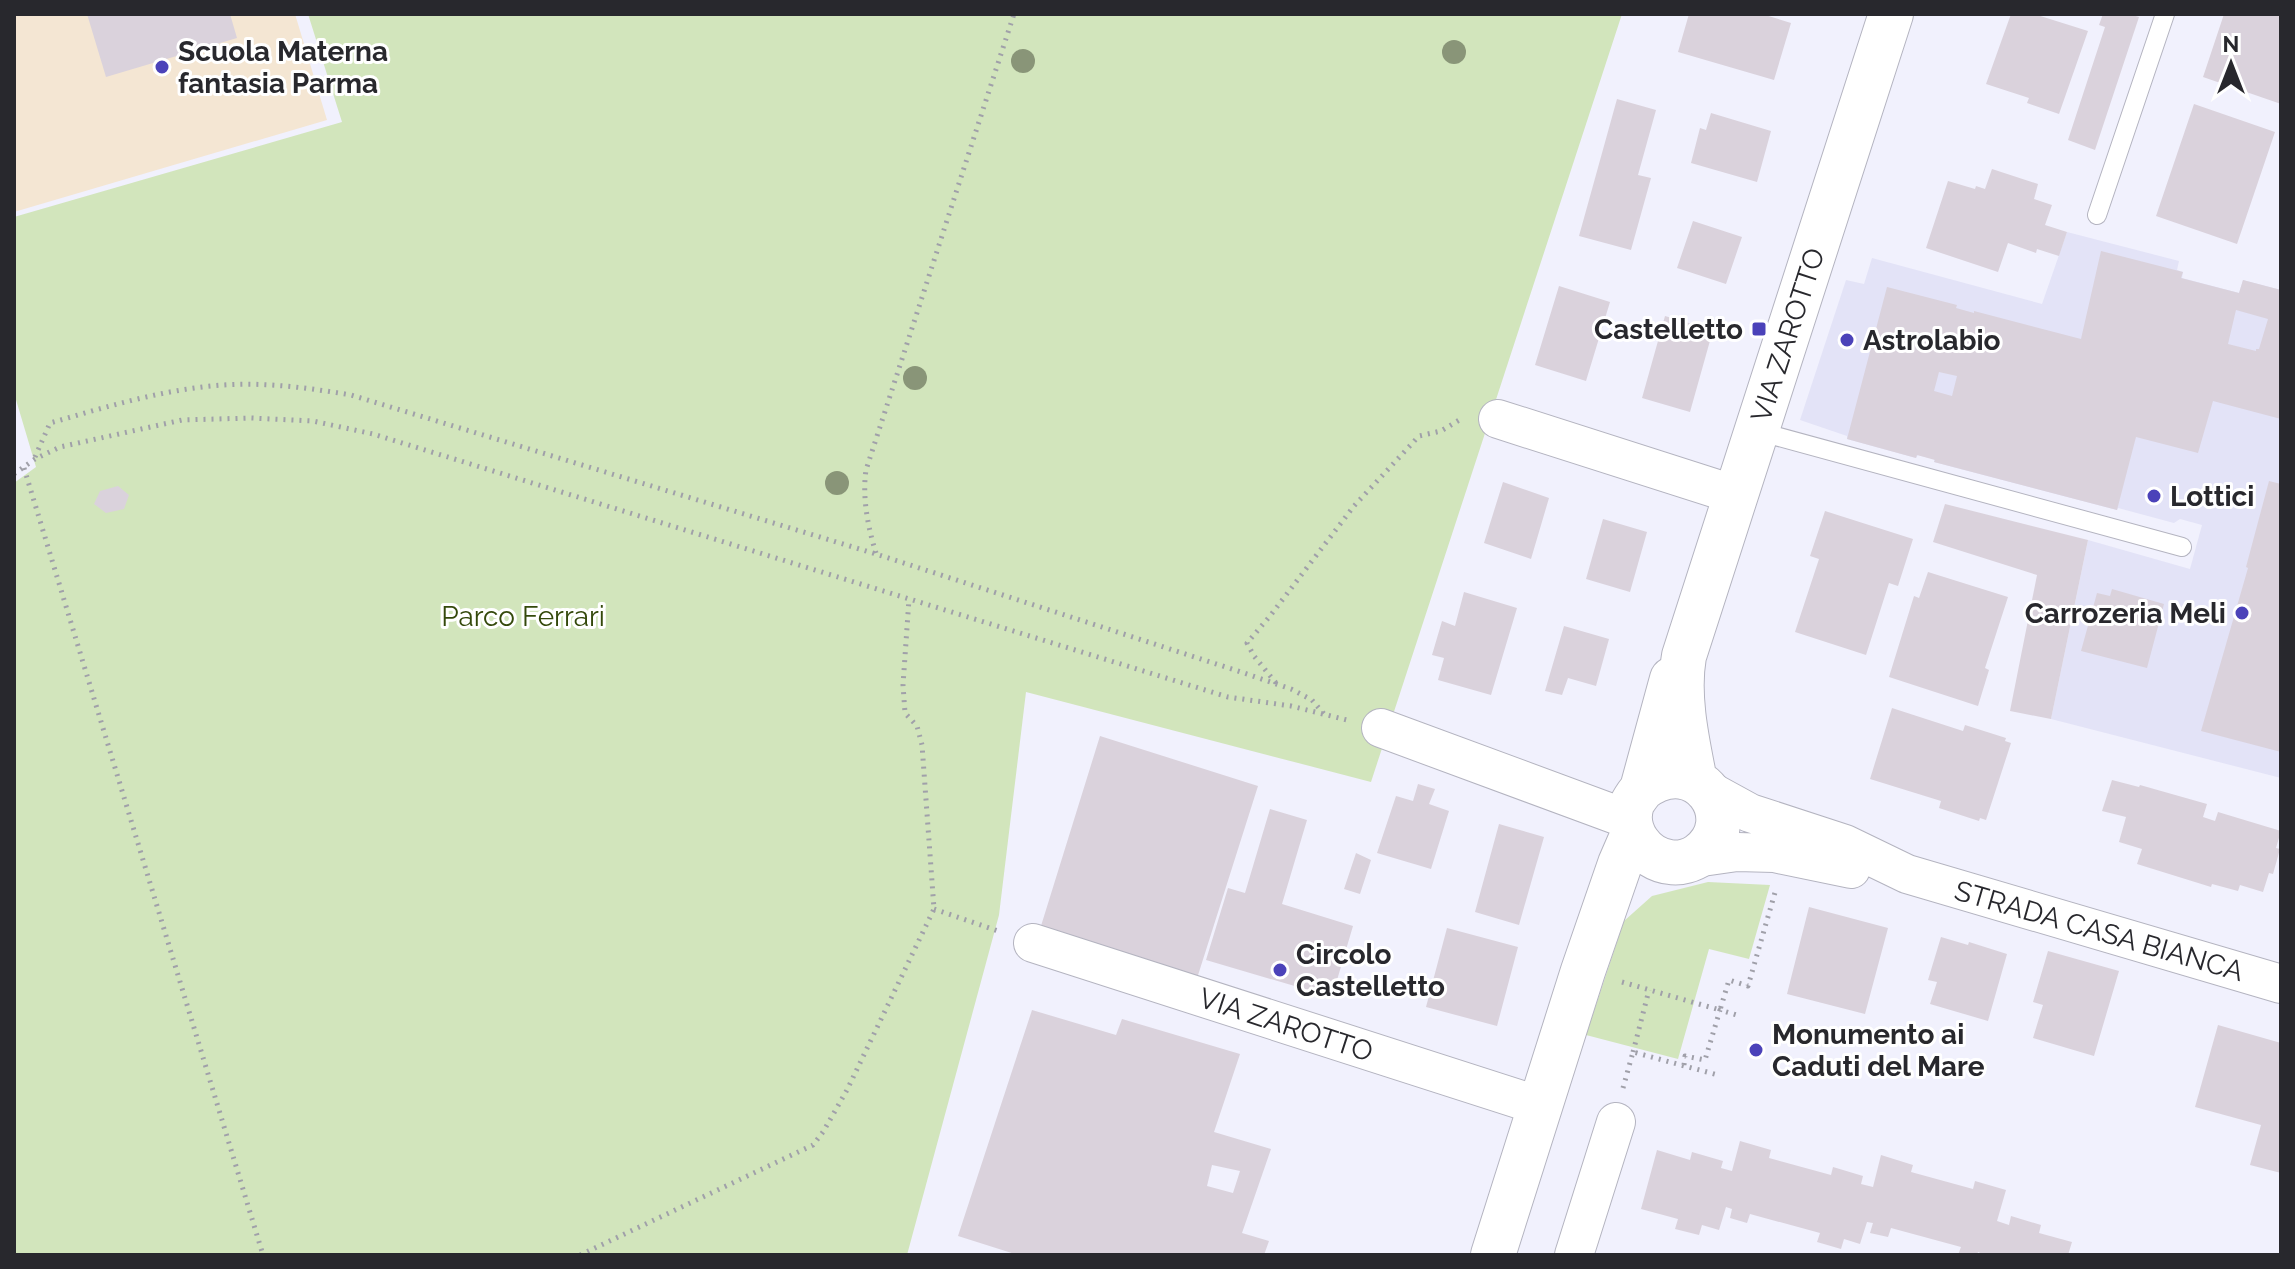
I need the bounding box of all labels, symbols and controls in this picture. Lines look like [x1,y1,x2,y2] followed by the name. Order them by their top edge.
[2191,24,2271,104] north arrow
[2223,31,2239,57] text: N
[178,35,388,100] place label: Scuola Materna fantasia Parma
[153,58,171,76] marker: Scuola Materna fantasia Parma
[1744,244,1832,426] street label: VIA ZAROTTO
[1594,313,1743,346] place label: Castelletto
[1750,320,1768,338] marker: Castelletto
[1863,324,2001,357] place label: Astrolabio
[1838,331,1856,349] marker: Astrolabio
[2170,480,2255,513] place label: Lottici
[2145,487,2163,505] marker: Lottici
[2025,597,2226,630] place label: Carrozeria Meli
[441,600,605,633] park label: Parco Ferrari
[2233,604,2251,622] marker: Carrozeria Meli
[1951,874,2247,988] street label: STRADA CASA BIANCA
[1296,938,1445,1003] place label: Circolo Castelletto
[1271,961,1289,979] marker: Circolo Castelletto
[1195,981,1377,1069] street label: VIA ZAROTTO
[1772,1018,1985,1083] place label: Monumento ai Caduti del Mare
[1747,1041,1765,1059] marker: Monumento ai Caduti del Mare

